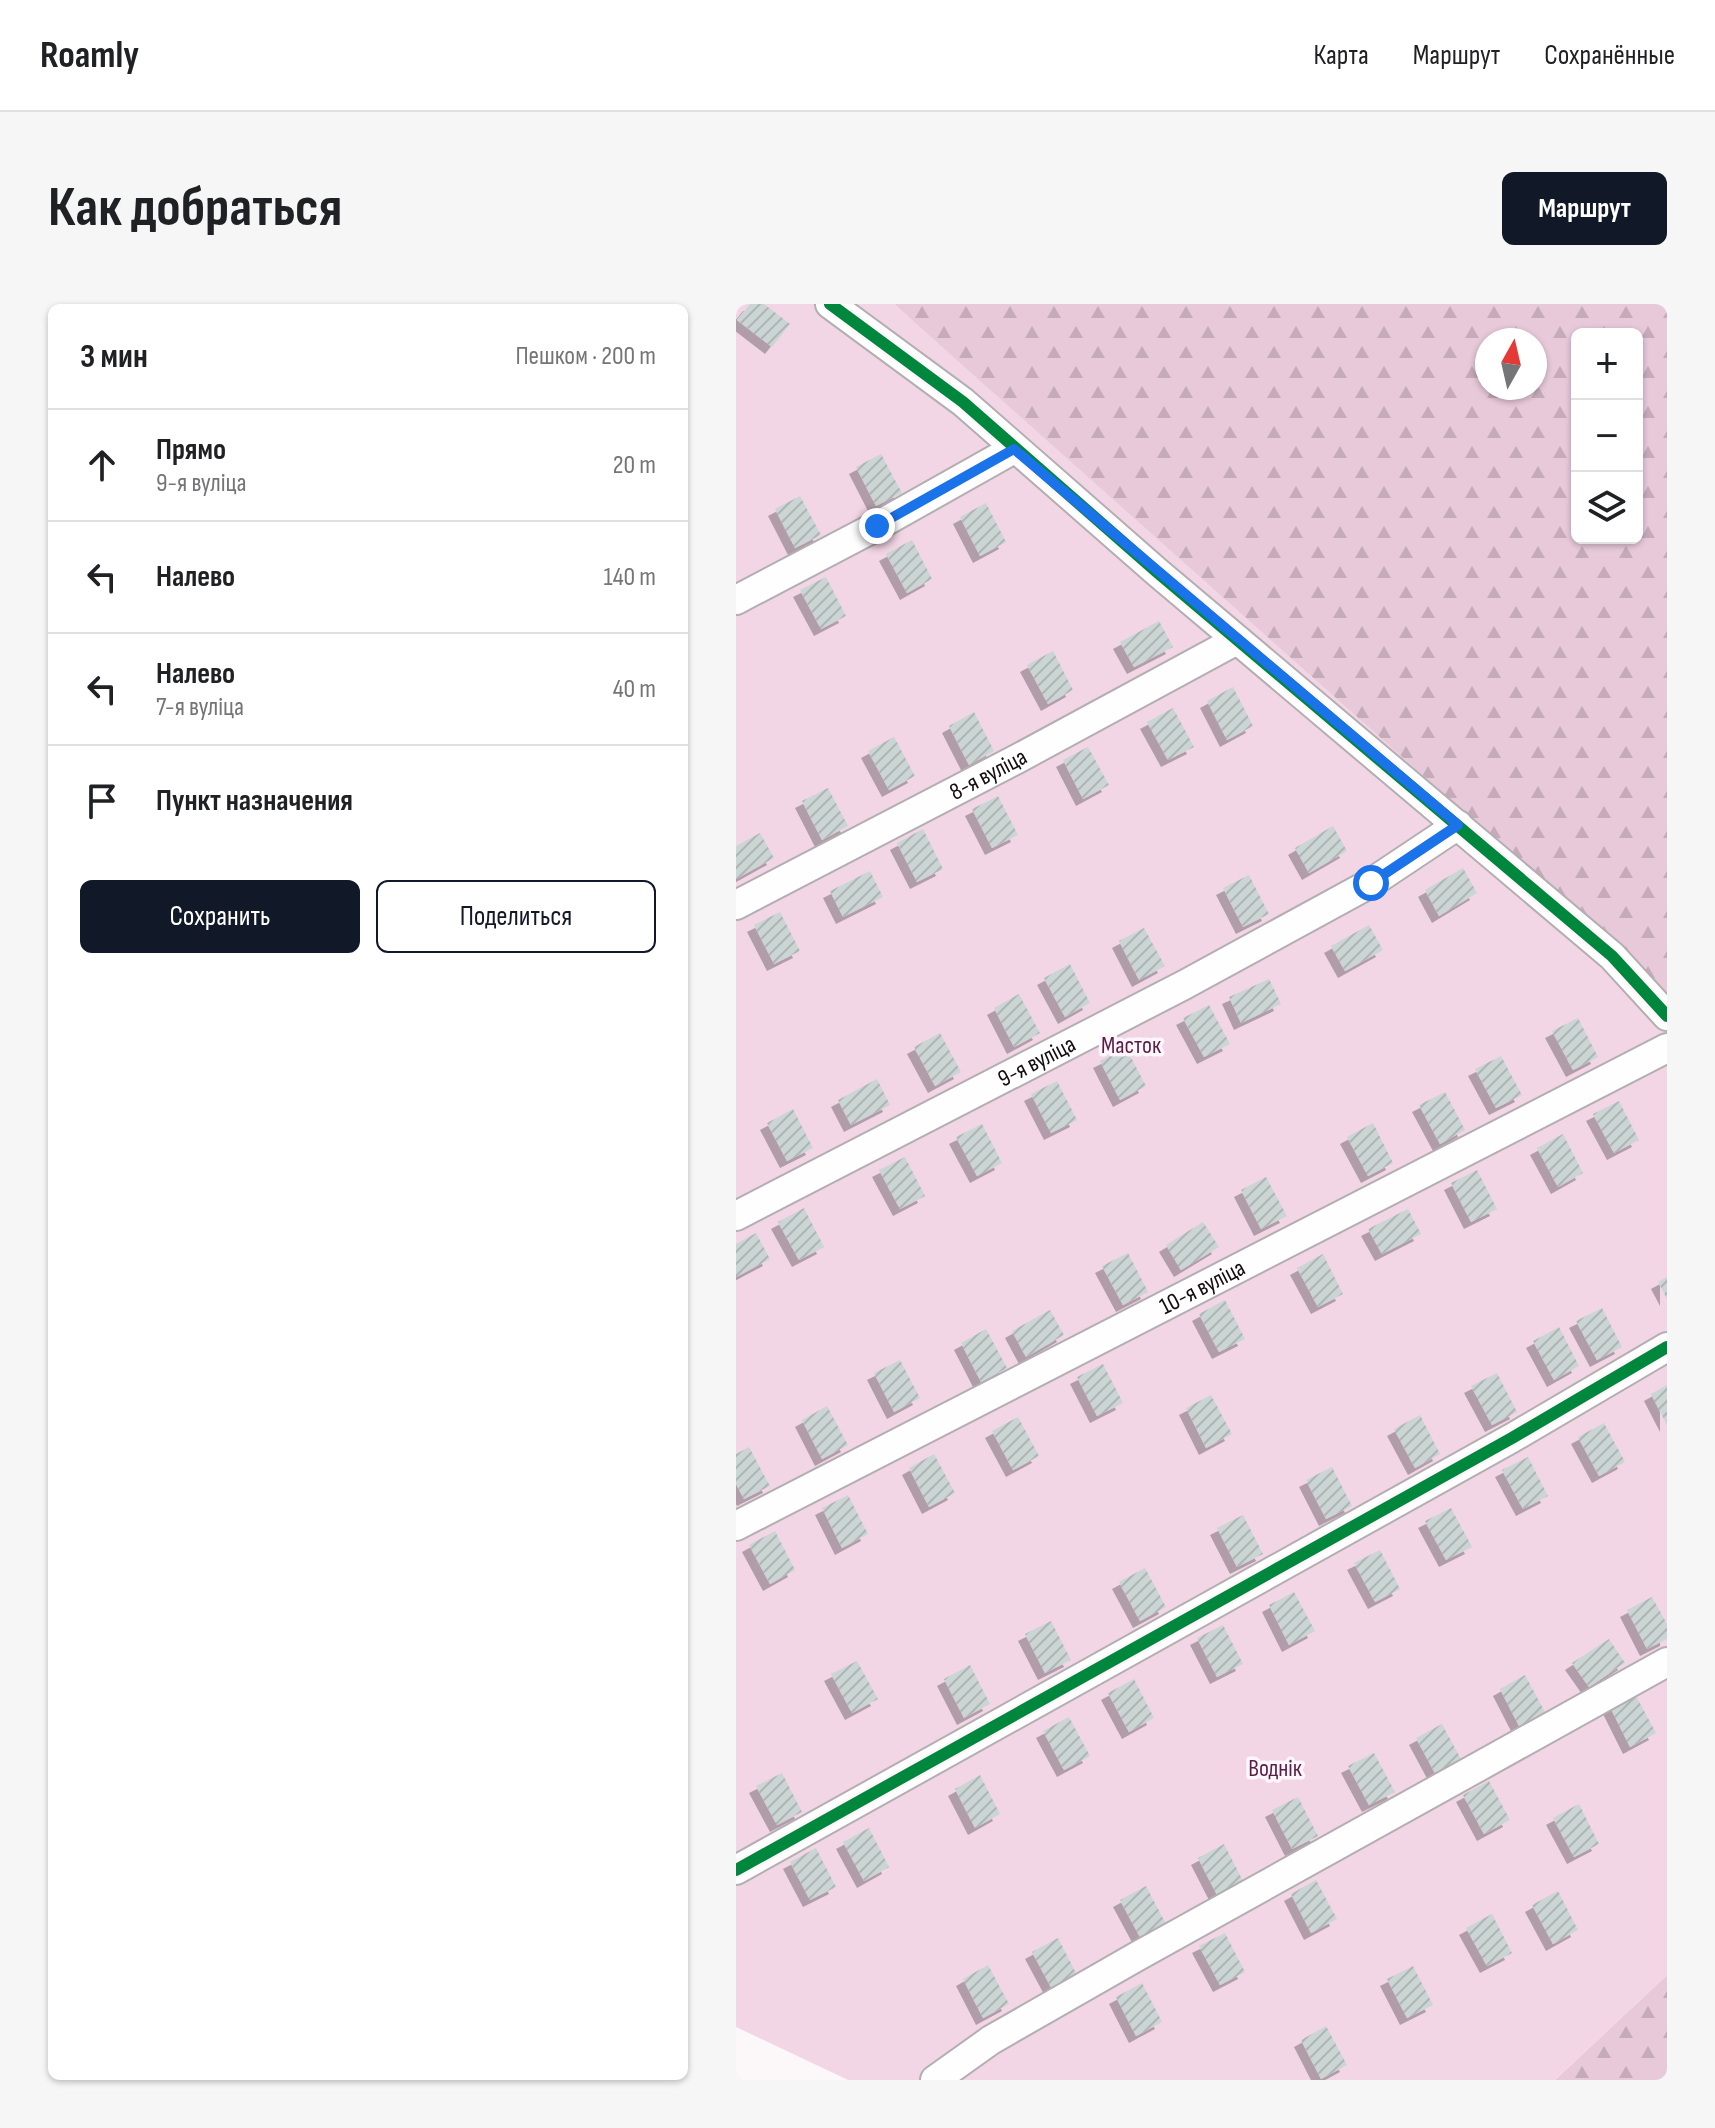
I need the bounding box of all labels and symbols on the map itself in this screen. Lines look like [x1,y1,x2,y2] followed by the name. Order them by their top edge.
[1475,328,1547,400] north arrow
[859,508,895,544] route end
[944,742,1032,806] street label: 8-я вуліца
[1353,865,1389,901] route start
[993,1029,1080,1093] street label: 9-я вуліца
[1101,1031,1162,1060] park label: Масток
[1155,1253,1250,1321] street label: 10-я вуліца
[1248,1754,1303,1783] park label: Воднік

